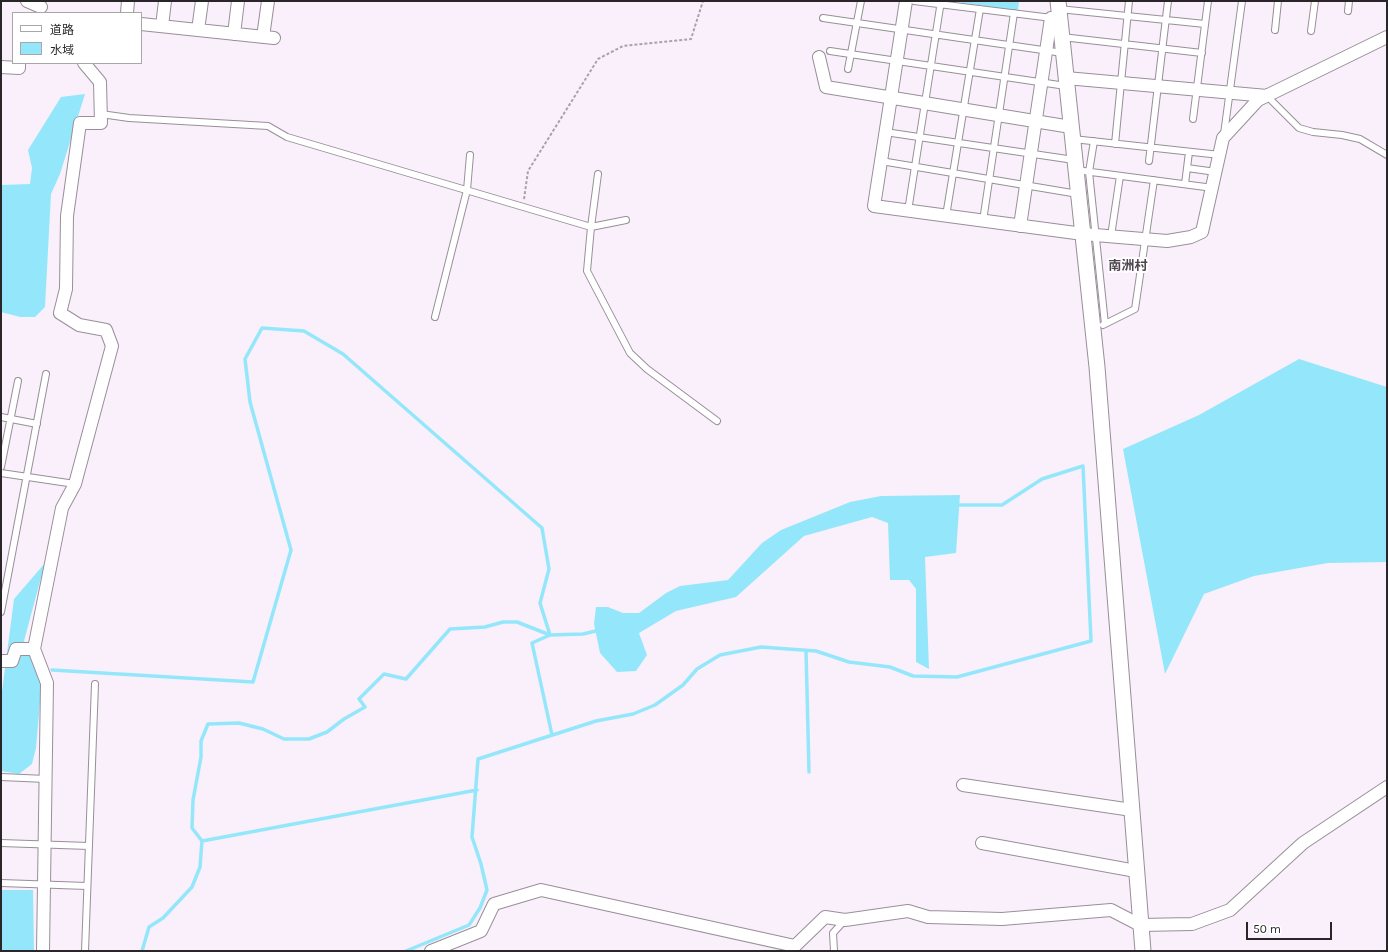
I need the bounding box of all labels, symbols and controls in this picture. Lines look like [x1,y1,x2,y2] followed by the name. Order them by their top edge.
[12,12,142,64] legend
[50,23,74,37] text: 道路
[50,43,74,57] text: 水域
[1109,258,1147,274] district label: 南洲村
[1248,914,1334,940] scale bar
[1253,922,1281,936] text: 50 m

